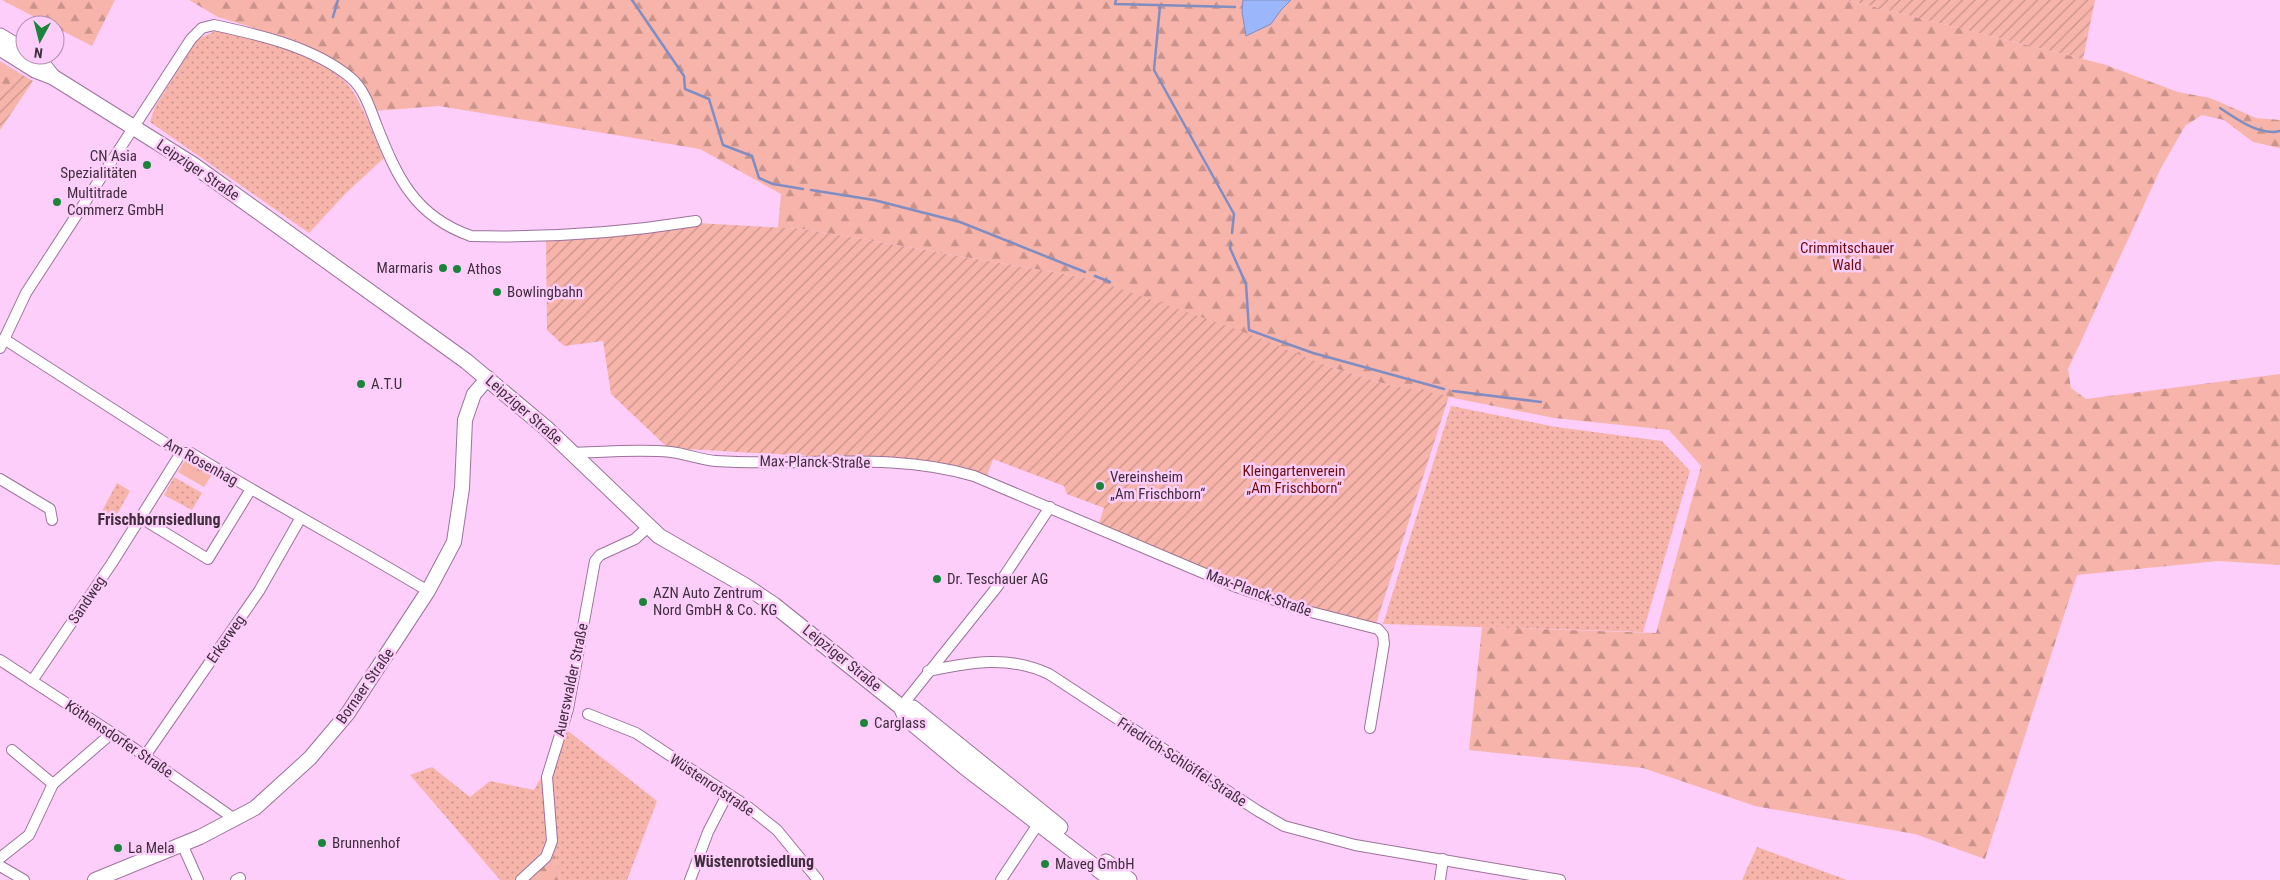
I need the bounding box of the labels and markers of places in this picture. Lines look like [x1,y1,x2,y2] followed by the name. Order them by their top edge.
[60,147,137,182] place label: CN Asia Spezialitäten
[141,159,153,171] marker: CN Asia Spezialitäten
[67,184,164,219] place label: Multitrade Commerz GmbH
[51,196,63,208] marker: Multitrade Commerz GmbH
[377,259,433,277] place label: Marmaris
[467,260,502,278] place label: Athos
[437,262,449,274] marker: Marmaris
[451,263,463,275] marker: Athos
[507,283,583,301] place label: Bowlingbahn
[491,286,503,298] marker: Bowlingbahn
[371,375,402,393] place label: A.T.U
[355,378,367,390] marker: A.T.U
[1110,468,1205,503] place label: Vereinsheim „Am Frischborn“
[1094,480,1106,492] marker: Vereinsheim „Am Frischborn“
[947,570,1048,588] place label: Dr. Teschauer AG
[931,573,943,585] marker: Dr. Teschauer AG
[653,584,777,619] place label: AZN Auto Zentrum Nord GmbH & Co. KG
[637,596,649,608] marker: AZN Auto Zentrum Nord GmbH & Co. KG
[874,714,926,732] place label: Carglass
[858,717,870,729] marker: Carglass
[332,834,401,852] place label: Brunnenhof
[316,837,328,849] marker: Brunnenhof
[128,839,175,857] place label: La Mela
[112,842,124,854] marker: La Mela
[1055,855,1134,873] place label: Maveg GmbH
[1039,858,1051,870] marker: Maveg GmbH

